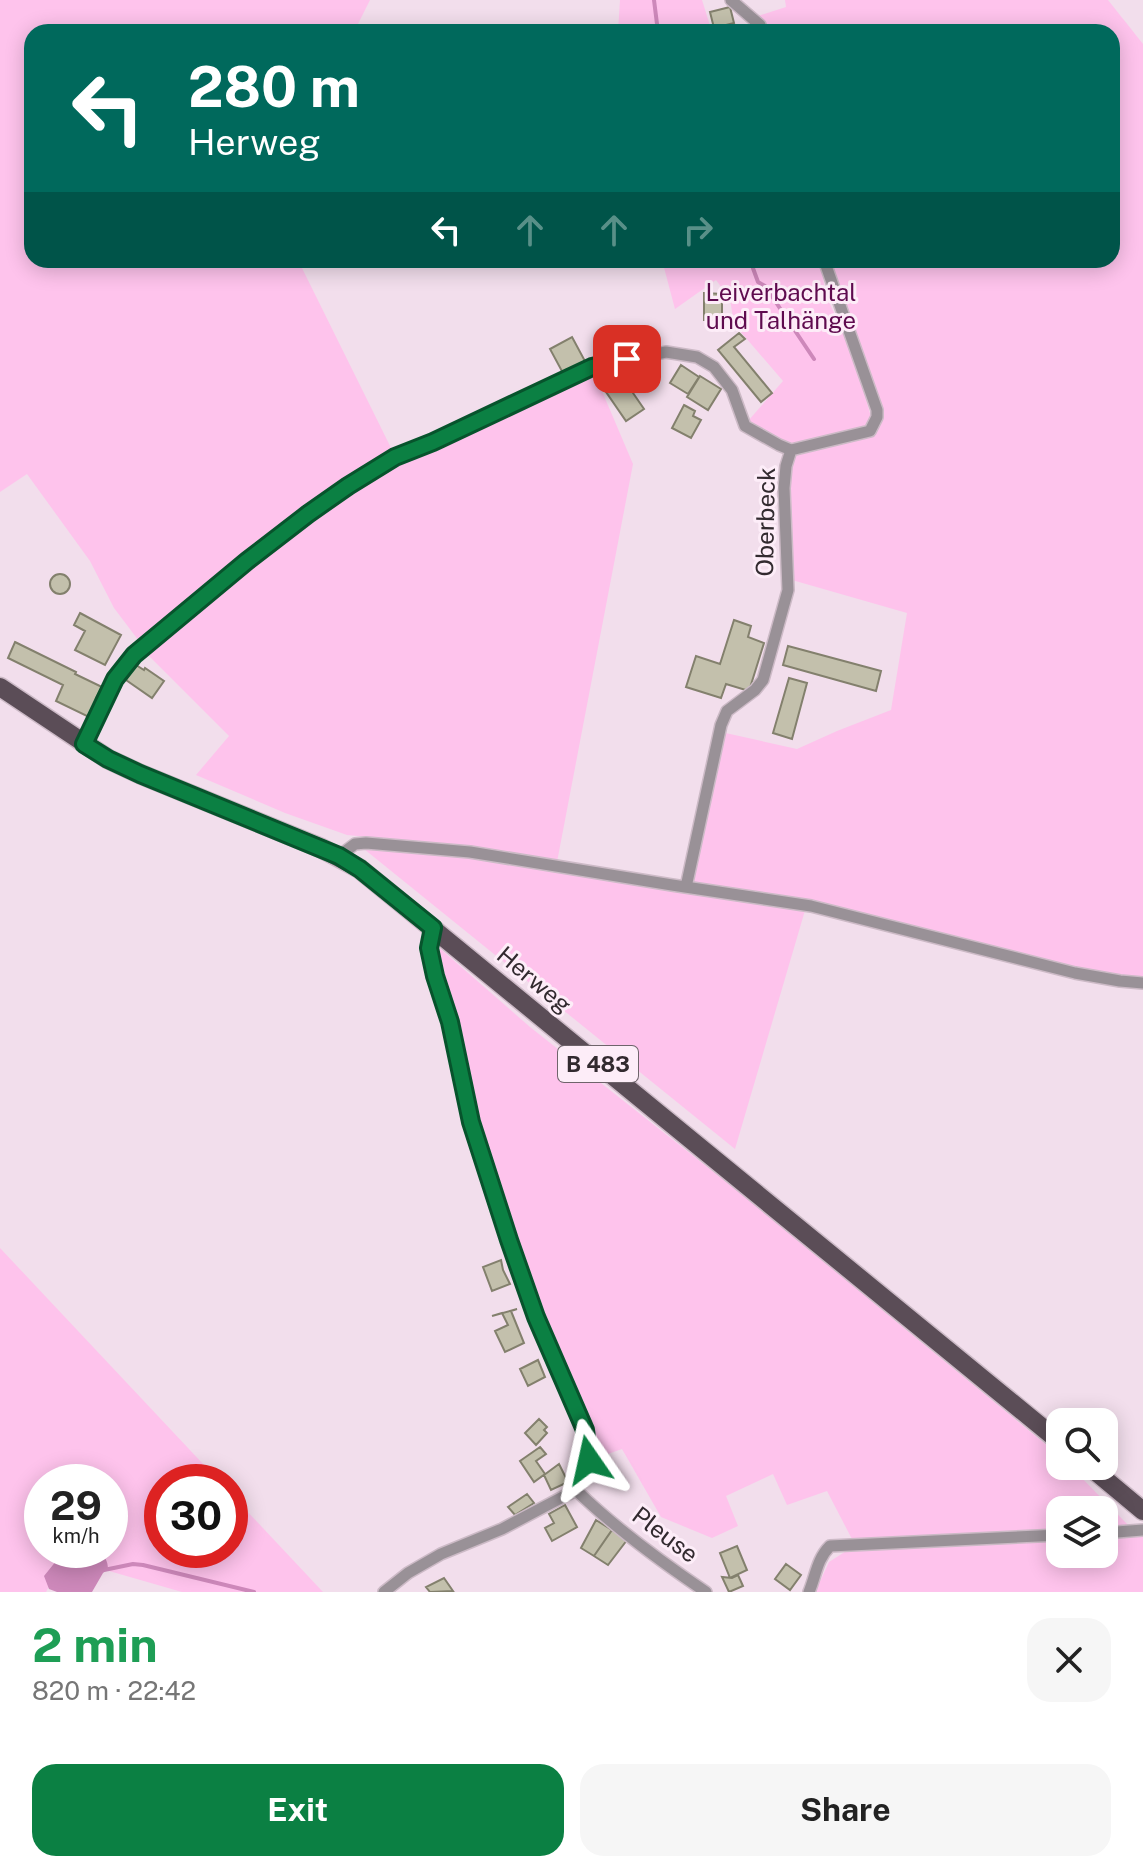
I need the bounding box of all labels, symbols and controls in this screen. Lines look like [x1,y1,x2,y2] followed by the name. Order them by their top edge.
[188,54,360,120] text: 280 m
[56,56,160,160] icon: left
[188,121,321,163] text: Herweg
[424,208,468,252] icon: left
[508,208,552,252] icon: ahead
[592,208,636,252] icon: ahead
[676,208,720,252] icon: right
[705,278,857,334] park label: Leiverbachtal und Talhänge
[593,325,661,393] pin
[605,337,649,381] icon: arrive
[750,467,780,577] street label: Oberbeck
[492,940,578,1018] street label: Herweg
[558,1046,638,1082] road number: B 483
[1046,1408,1118,1568] map controls
[1046,1408,1118,1480] button: search
[547,1418,631,1502] position arrow
[144,1464,248,1568] speed limit sign: 30
[50,1482,102,1529] text: 29
[1046,1496,1118,1568] button: layers
[627,1500,704,1568] street label: Pleuse
[52,1524,100,1548] text: km/h
[32,1616,158,1673] text: 2 min
[1027,1618,1111,1702] button: close
[32,1675,196,1706] text: 820 m · 22:42
[32,1764,564,1856] button: Exit
[580,1764,1111,1856] button: Share

